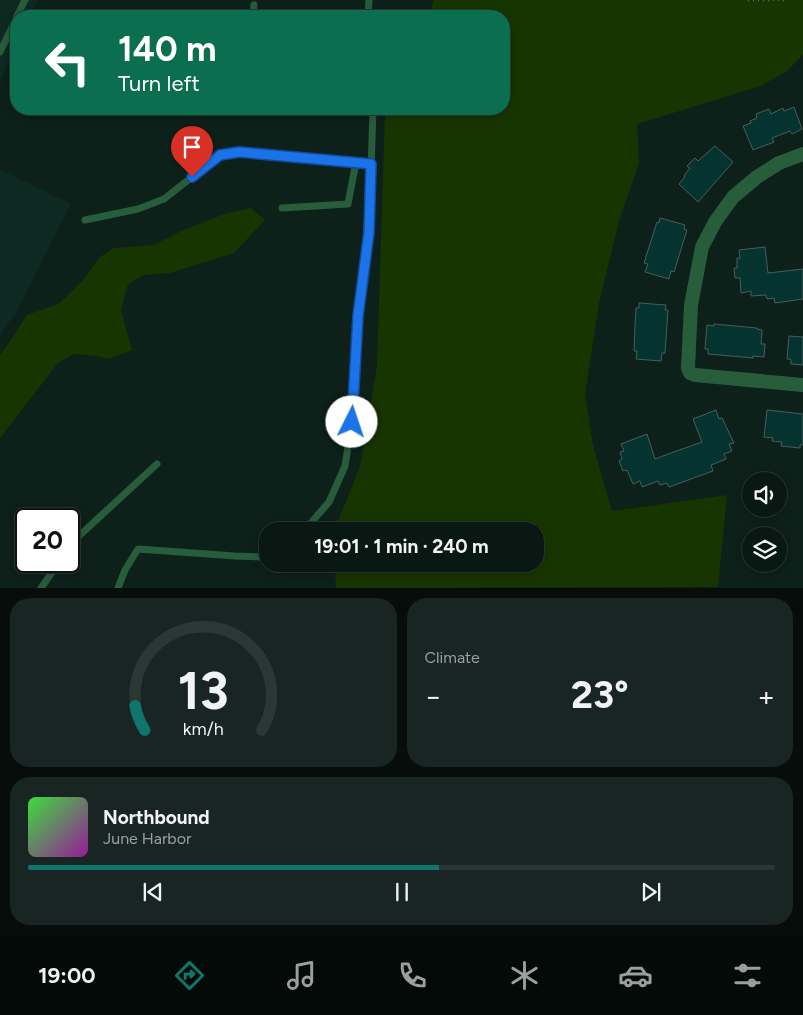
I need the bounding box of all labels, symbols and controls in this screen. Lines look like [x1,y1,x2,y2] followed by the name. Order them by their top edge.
[118,28,216,70] text: 140 m
[35,30,100,95] icon: left
[118,70,200,97] text: Turn left
[171,126,213,177] pin
[178,133,206,161] icon: arrive
[325,395,377,447] position arrow
[742,472,787,572] map controls
[742,472,787,517] button: sound
[15,508,80,573] speed limit sign: 20
[742,527,787,572] button: layers
[314,535,489,558] text: 19:01 · 1 min · 240 m
[425,648,480,667] text: Climate
[178,660,229,722] text: 13
[571,672,629,718] text: 23°
[425,679,442,713] text: −
[758,679,775,713] text: +
[183,718,224,739] text: km/h
[103,806,210,829] text: Northbound
[103,829,191,848] text: June Harbor
[139,878,167,906] icon: previous
[388,878,416,906] icon: pause
[637,878,665,906] icon: next
[172,958,207,993] icon: directions
[284,958,319,993] icon: music
[395,958,430,993] icon: phone
[507,958,542,993] icon: climate
[618,958,653,993] icon: car
[730,958,765,993] icon: filters
[38,962,95,989] text: 19:00

